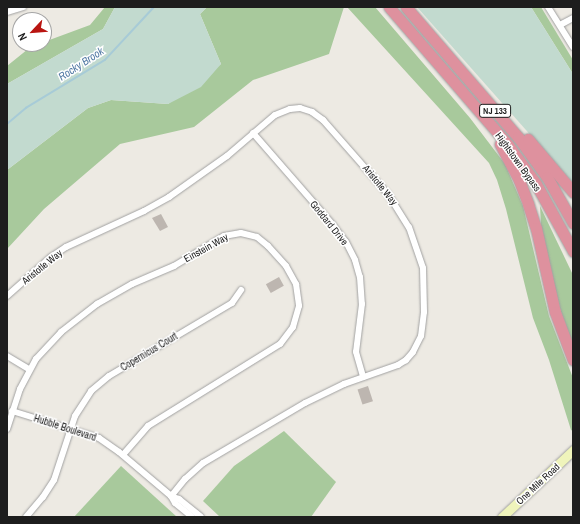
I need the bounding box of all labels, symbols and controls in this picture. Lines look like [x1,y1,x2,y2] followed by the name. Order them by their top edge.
[12,12,52,52] north arrow
[14,31,30,43] text: N
[56,45,106,83] water label: Rocky Brook
[479,104,511,118] road number: NJ 133
[493,130,543,194] street label: Hightstown Bypass
[360,162,400,208] street label: Aristotle Way
[307,198,351,248] street label: Goddard Drive
[182,231,230,265] street label: Einstein Way
[19,247,65,287] street label: Aristotle Way
[118,330,180,374] street label: Copernicus Court
[32,412,98,444] street label: Hubble Boulevard
[514,461,562,507] street label: One Mile Road

